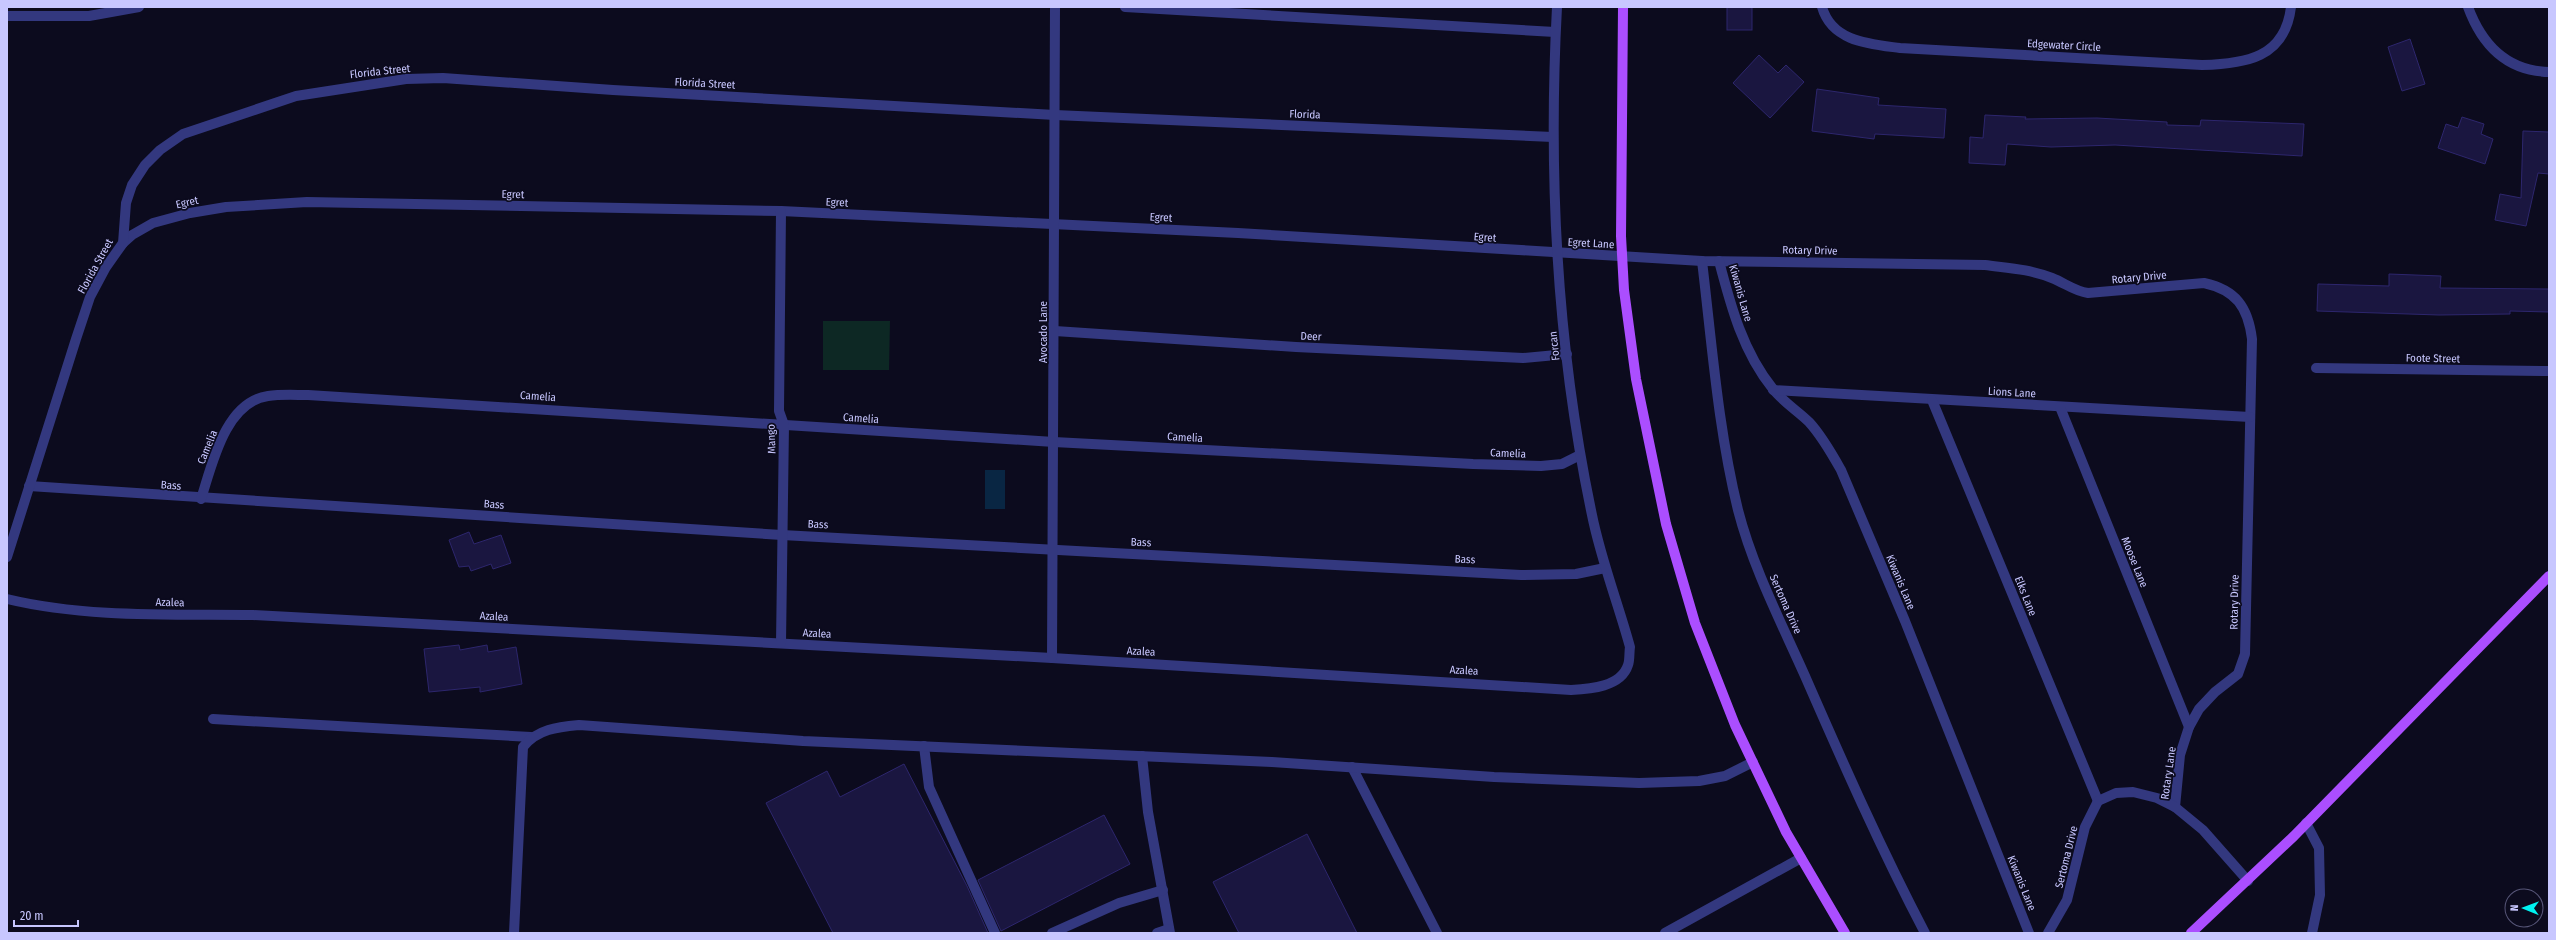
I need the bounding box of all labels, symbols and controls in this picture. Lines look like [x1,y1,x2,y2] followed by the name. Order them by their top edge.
[2027,37,2101,54] street label: Edgewater Circle
[349,62,411,81] street label: Florida Street
[674,75,736,92] street label: Florida Street
[1289,107,1321,122] street label: Florida
[502,188,525,201] street label: Egret
[175,194,200,211] street label: Egret
[825,195,849,210] street label: Egret
[1149,210,1173,225] street label: Egret
[1473,230,1497,245] street label: Egret
[75,236,116,296] street label: Florida Street
[1567,236,1615,251] street label: Egret Lane
[1782,244,1838,257] street label: Rotary Drive
[1726,263,1755,323] street label: Kiwanis Lane
[2111,269,2167,286] street label: Rotary Drive
[1037,301,1050,363] street label: Avocado Lane
[1300,329,1322,344] street label: Deer
[1546,331,1563,361] street label: Forcan
[2406,352,2461,365] street label: Foote Street
[1988,385,2036,400] street label: Lions Lane
[520,389,556,404] street label: Camelia
[843,411,879,426] street label: Camelia
[764,424,779,454] street label: Mango
[195,428,220,466] street label: Camelia
[1167,430,1203,445] street label: Camelia
[1490,446,1526,461] street label: Camelia
[160,478,182,493] street label: Bass
[483,497,505,512] street label: Bass
[807,517,829,532] street label: Bass
[1130,535,1152,550] street label: Bass
[2118,535,2151,589] street label: Moose Lane
[1454,552,1476,567] street label: Bass
[1883,553,1918,612] street label: Kiwanis Lane
[1767,572,1804,636] street label: Sertoma Drive
[2012,574,2039,618] street label: Elks Lane
[2228,574,2241,630] street label: Rotary Drive
[155,596,185,609] street label: Azalea
[479,609,509,624] street label: Azalea
[802,626,832,641] street label: Azalea
[1126,644,1156,659] street label: Azalea
[1449,663,1479,678] street label: Azalea
[2158,746,2179,800] street label: Rotary Lane
[2052,825,2080,890] street label: Sertoma Drive
[2005,854,2038,913] street label: Kiwanis Lane
[2504,888,2544,928] north arrow
[14,902,78,928] scale bar
[2508,904,2521,911] text: N
[20,909,44,923] text: 20 m

